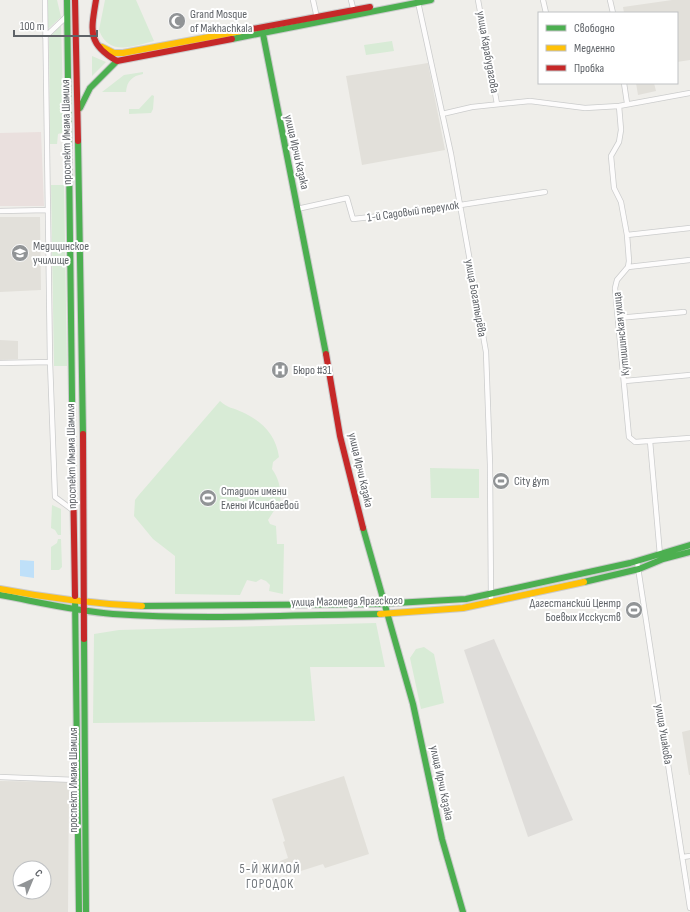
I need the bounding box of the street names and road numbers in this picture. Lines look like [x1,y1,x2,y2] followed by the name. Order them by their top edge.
[473,10,502,95] street label: улица Карабудагова
[58,79,75,185] street label: проспект Имама Шамиля
[281,113,312,191] street label: улица Ирчи Казака
[366,198,460,225] street label: 1-й Садовый переулок
[461,258,490,338] street label: улица Богатырёва
[610,291,633,377] street label: Кутишинская улица
[63,403,80,509] street label: проспект Имама Шамиля
[345,431,376,509] street label: улица Ирчи Казака
[291,593,403,610] street label: улица Магомеда Ярагского
[651,703,676,766] street label: улица Ушакова
[66,727,81,833] street label: проспект Имама Шамиля
[426,744,457,822] street label: улица Ирчи Казака

